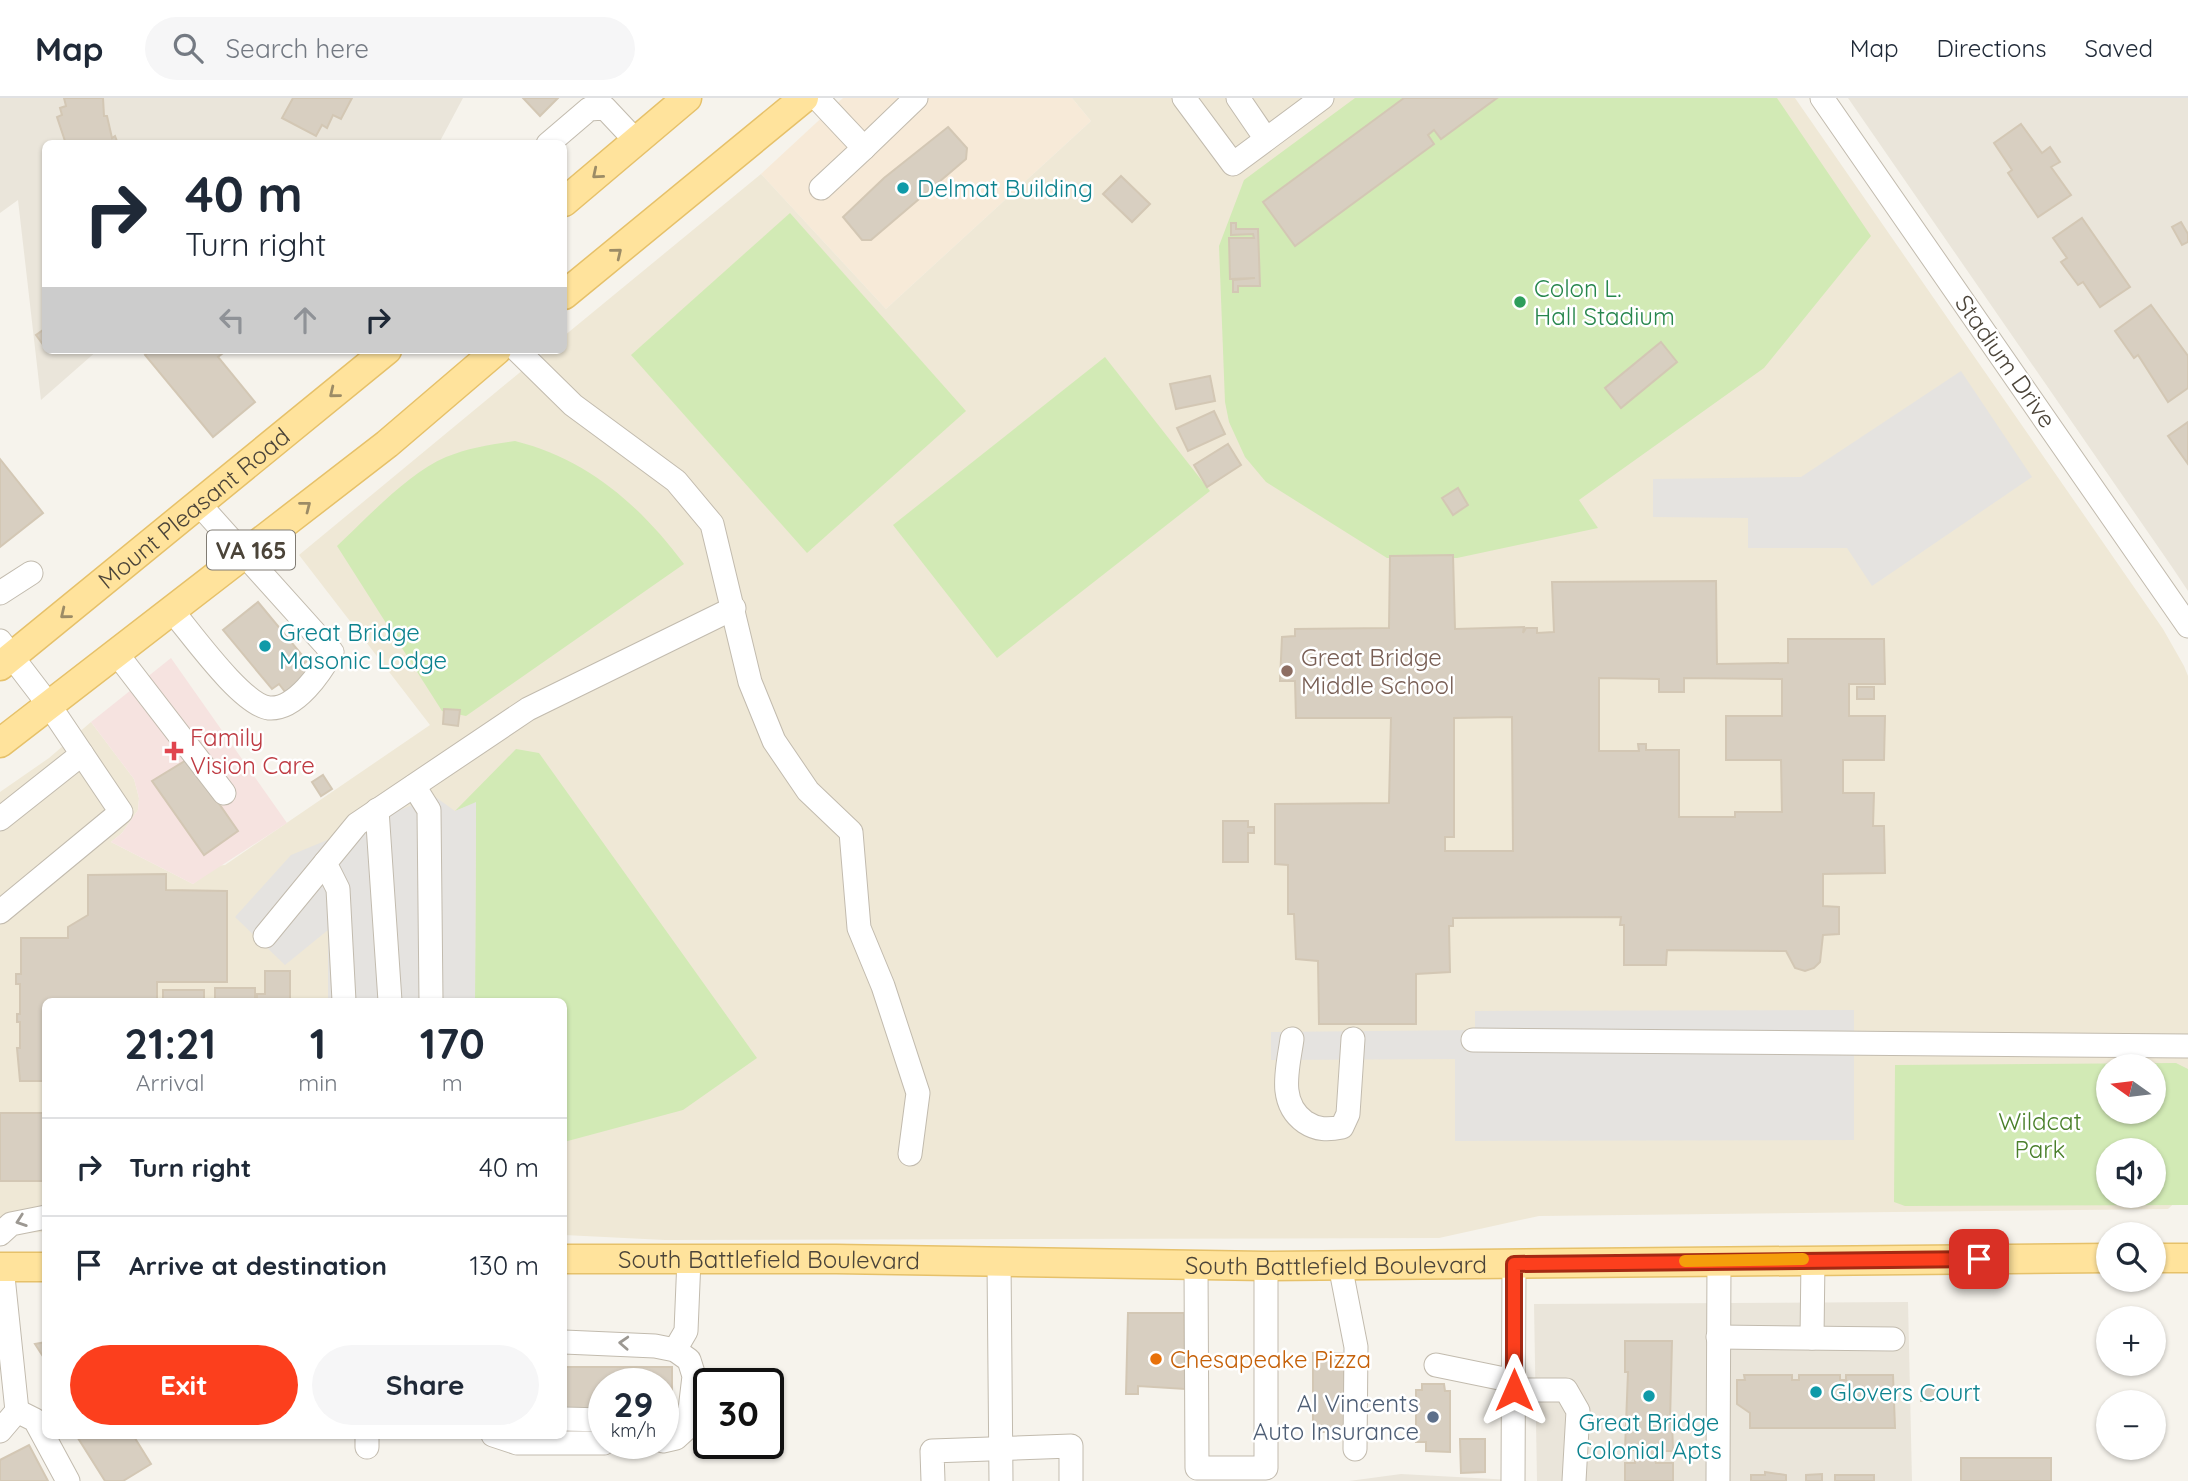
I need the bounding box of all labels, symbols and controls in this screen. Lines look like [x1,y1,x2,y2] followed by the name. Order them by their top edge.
[145,17,635,80] search box
[35,28,103,69] text: Map
[169,29,207,67] icon: search
[225,32,369,65] text: Search here
[1850,33,1899,63] text: Map
[1937,33,2047,63] text: Directions
[2085,33,2153,63] text: Saved
[185,163,303,224] text: 40 m
[592,165,605,178] one-way arrow
[70,168,161,259] icon: right
[917,173,1093,203] place label: Delmat Building
[895,180,911,196] marker: Delmat Building
[185,224,326,264] text: Turn right
[609,248,621,261] one-way arrow
[1534,273,1675,331] place label: Colon L. Hall Stadium
[1949,289,2063,433] street label: Stadium Drive
[1512,294,1528,310] marker: Colon L. Hall Stadium
[213,301,251,339] icon: left
[286,301,324,339] icon: ahead
[359,301,397,339] icon: right
[329,385,341,398] one-way arrow
[92,421,296,595] street label: Mount Pleasant Road
[299,502,311,515] one-way arrow
[207,530,295,570] road number: VA 165
[61,606,74,618] one-way arrow
[279,617,447,675] place label: Great Bridge Masonic Lodge
[257,638,273,654] marker: Great Bridge Masonic Lodge
[1301,642,1455,700] place label: Great Bridge Middle School
[1279,663,1295,679] marker: Great Bridge Middle School
[190,722,315,780] place label: Family Vision Care
[164,741,184,761] marker: Family Vision Care
[124,1017,216,1070] text: 21:21
[310,1017,326,1070] text: 1
[420,1017,485,1070] text: 170
[2096,1054,2166,1124] north arrow
[2096,1054,2166,1460] map controls
[136,1068,205,1097] text: Arrival
[298,1068,337,1097] text: min
[442,1068,463,1097] text: m
[1998,1106,2082,1164] park label: Wildcat Park
[2096,1138,2166,1208] button: sound
[70,1148,108,1186] icon: right
[129,1151,251,1184] text: Turn right
[479,1151,539,1184] text: 40 m
[16,1213,28,1227] one-way arrow
[2096,1222,2166,1292] button: search
[1949,1229,2009,1289] pin
[1960,1240,1998,1278] icon: arrive
[618,1244,920,1275] street label: South Battlefield Boulevard
[70,1246,108,1284] icon: arrive
[129,1249,387,1282] text: Arrive at destination
[469,1249,539,1282] text: 130 m
[1185,1249,1487,1281] street label: South Battlefield Boulevard
[2096,1306,2166,1376] button: +
[619,1336,630,1351] one-way arrow
[1170,1344,1371,1374] place label: Chesapeake Pizza
[70,1345,298,1425] button: Exit
[312,1345,539,1425] button: Share
[1148,1351,1164,1367] marker: Chesapeake Pizza
[1477,1353,1551,1427] position arrow
[693,1368,784,1459] speed limit sign: 30
[1830,1377,1981,1407] place label: Glovers Court
[614,1382,653,1426] text: 29
[1808,1384,1824,1400] marker: Glovers Court
[1253,1388,1419,1446] place label: Al Vincents Auto Insurance
[1641,1388,1657,1404] marker: Great Bridge Colonial Apts
[2096,1390,2166,1460] button: −
[1576,1407,1722,1465] place label: Great Bridge Colonial Apts
[1425,1409,1441,1425] marker: Al Vincents Auto Insurance
[611,1419,656,1442] text: km/h

